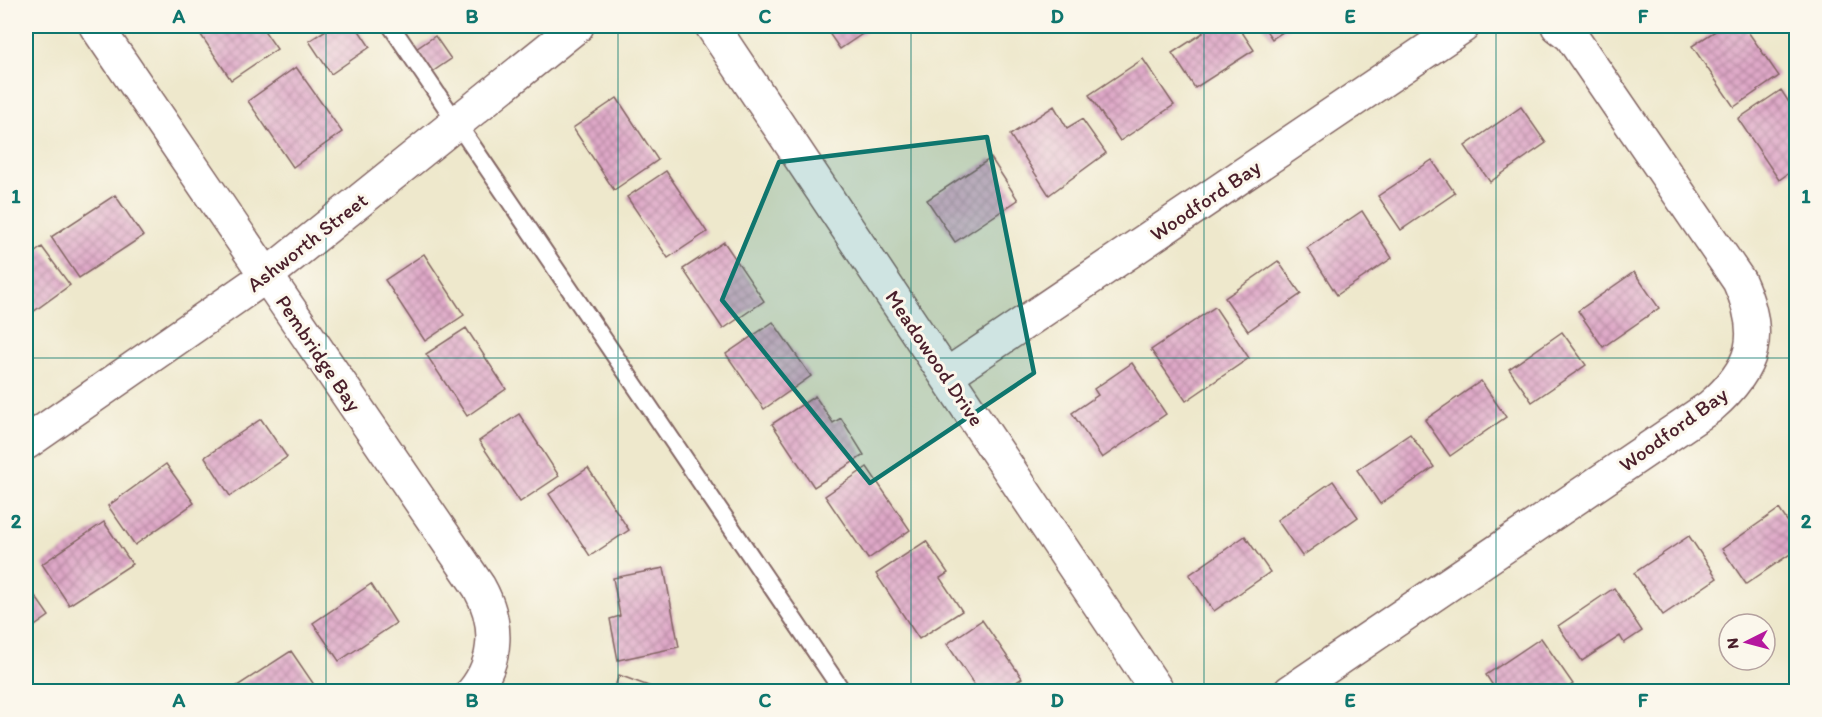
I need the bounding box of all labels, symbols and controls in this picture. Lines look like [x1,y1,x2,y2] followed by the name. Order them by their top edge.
[172,4,186,28] text: A
[466,4,479,28] text: B
[759,4,772,28] text: C
[1050,4,1064,28] text: D
[1344,4,1356,28] text: E
[1638,4,1649,28] text: F
[1145,154,1265,246] street label: Woodford Bay
[11,184,21,208] text: 1
[1801,184,1811,208] text: 1
[242,187,372,297] street label: Ashworth Street
[880,285,990,431] street label: Meadowood Drive
[271,290,367,416] street label: Pembridge Bay
[1614,381,1732,477] street label: Woodford Bay
[11,509,22,533] text: 2
[1801,509,1812,533] text: 2
[1717,612,1777,672] north arrow
[1723,637,1743,650] text: N
[172,688,186,712] text: A
[466,688,479,712] text: B
[759,688,772,712] text: C
[1050,688,1064,712] text: D
[1344,688,1356,712] text: E
[1638,688,1649,712] text: F

